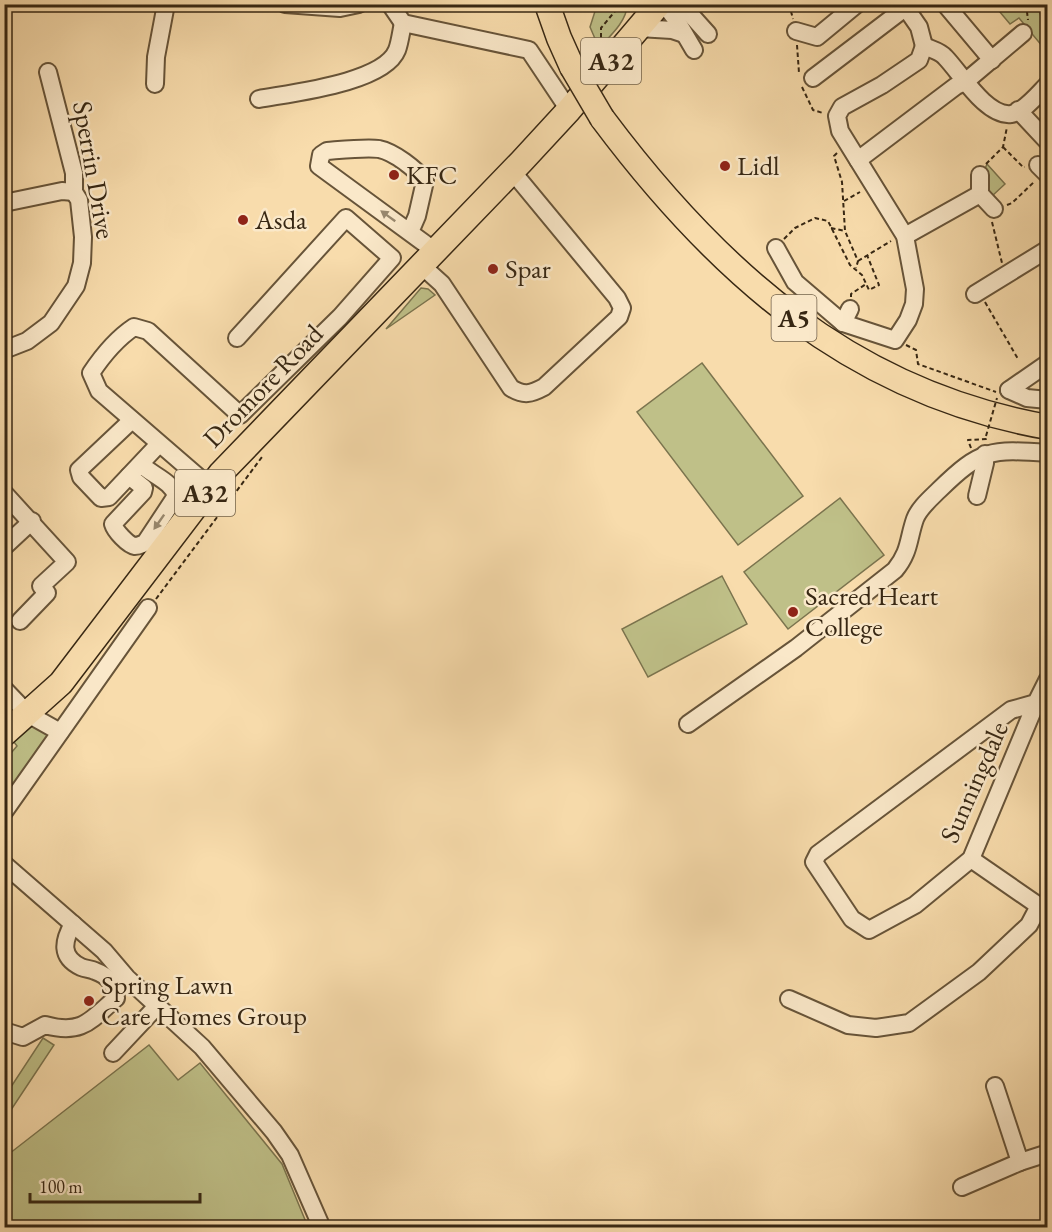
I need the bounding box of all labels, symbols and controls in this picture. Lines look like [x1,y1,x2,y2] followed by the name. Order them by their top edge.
[581,38,641,84] road number: A32
[65,98,124,241] street label: Sperrin Drive
[737,148,780,183] place label: Lidl
[406,157,457,192] place label: KFC
[718,159,732,173] marker: Lidl
[387,168,401,182] marker: KFC
[254,202,307,237] place label: Asda
[380,210,396,222] one-way arrow
[236,213,250,227] marker: Asda
[505,251,551,286] place label: Spar
[486,262,500,276] marker: Spar
[772,295,816,341] road number: A5
[195,316,331,455] street label: Dromore Road
[175,470,235,516] road number: A32
[153,513,165,529] one-way arrow
[805,578,938,644] place label: Sacred Heart College
[786,605,800,619] marker: Sacred Heart College
[931,716,1016,848] street label: Sunningdale
[101,967,307,1033] place label: Spring Lawn Care Homes Group
[82,994,96,1008] marker: Spring Lawn Care Homes Group
[30,1166,200,1204] scale bar
[39,1175,83,1198] text: 100 m

